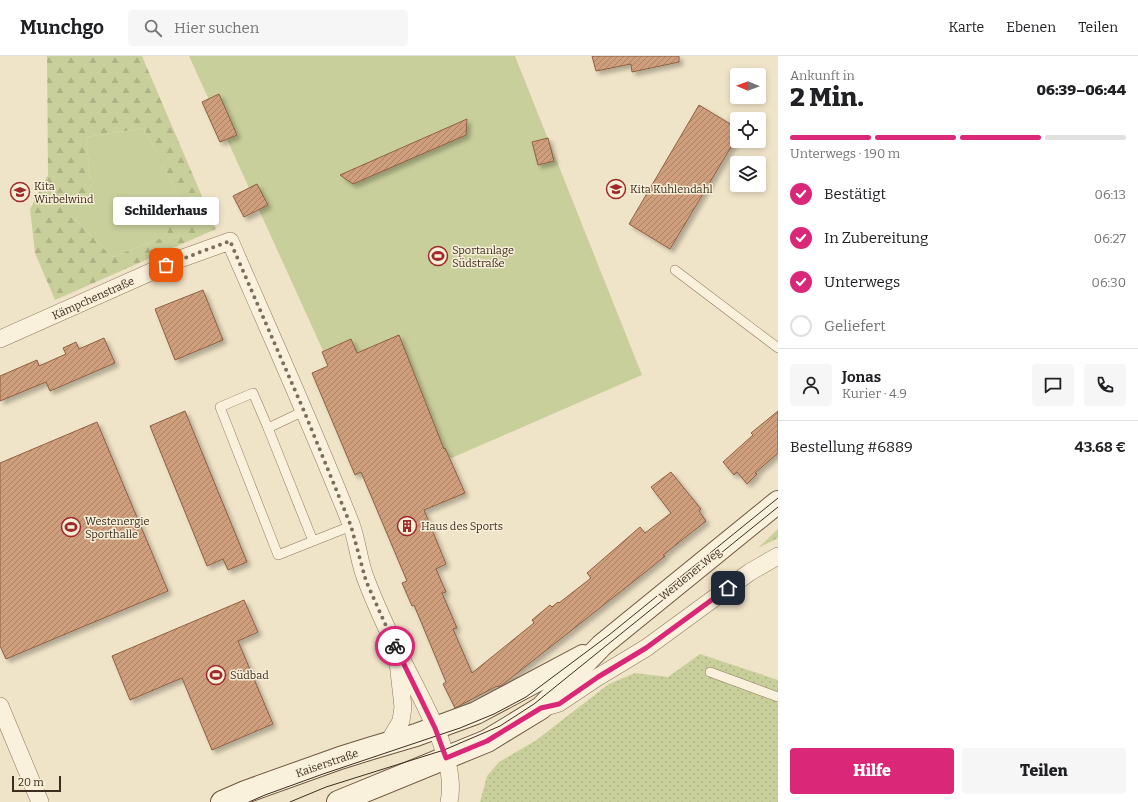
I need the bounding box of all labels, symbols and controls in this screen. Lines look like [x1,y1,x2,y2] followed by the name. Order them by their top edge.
[128,10,408,46] search box
[20,16,104,39] text: Munchgo
[142,17,164,39] icon: search
[174,19,259,37] text: Hier suchen
[949,19,984,36] text: Karte
[1006,19,1056,36] text: Ebenen
[1078,19,1118,36] text: Teilen
[730,68,766,104] north arrow
[730,68,766,192] map controls
[790,68,855,83] text: Ankunft in
[1037,81,1126,99] text: 06:39–06:44
[790,82,864,113] text: 2 Min.
[730,112,766,148] button: locate
[790,146,900,161] text: Unterwegs · 190 m
[730,156,766,192] button: layers
[605,178,627,200] school or university icon: Kita Kuhlendahl
[34,180,94,206] place label: Kita Wirbelwind
[9,181,31,203] school or university icon: Kita Wirbelwind
[630,183,713,196] place label: Kita Kuhlendahl
[790,183,812,205] icon: check
[824,185,886,203] text: Bestätigt
[1095,187,1126,202] text: 06:13
[113,197,219,225] callout: Schilderhaus
[125,203,207,218] text: Schilderhaus
[790,227,812,249] icon: check
[824,229,928,247] text: In Zubereitung
[1094,231,1126,246] text: 06:27
[452,244,514,270] place label: Sportanlage Südstraße
[427,245,449,267] sports icon: Sportanlage Südstraße
[149,248,183,282] pin
[155,254,177,276] icon: bag
[790,271,812,293] icon: check
[824,273,900,291] text: Unterwegs
[50,275,136,322] street label: Kämpchenstraße
[1092,275,1126,290] text: 06:30
[824,317,886,335] text: Geliefert
[790,364,832,406] button: person
[1032,364,1074,406] button: chat
[1084,364,1126,406] button: phone
[842,368,881,386] text: Jonas
[842,386,907,401] text: Kurier · 4.9
[790,438,913,456] text: Bestellung #6889
[1075,438,1126,456] text: 43.68 €
[85,515,150,541] place label: Westenergie Sporthalle
[396,515,418,537] building icon: Haus des Sports
[60,516,82,538] sports icon: Westenergie Sporthalle
[421,520,503,533] place label: Haus des Sports
[657,545,724,603] street label: Werdener Weg
[711,571,745,605] pin
[717,577,739,599] icon: home
[375,626,415,666] courier
[384,635,406,657] icon: bike
[205,664,227,686] sports icon: Südbad
[230,669,269,682] place label: Südbad
[294,747,360,780] street label: Kaiserstraße
[790,748,954,794] button: Hilfe
[962,748,1126,794] button: Teilen
[12,774,61,793] scale bar
[18,776,44,789] text: 20 m

